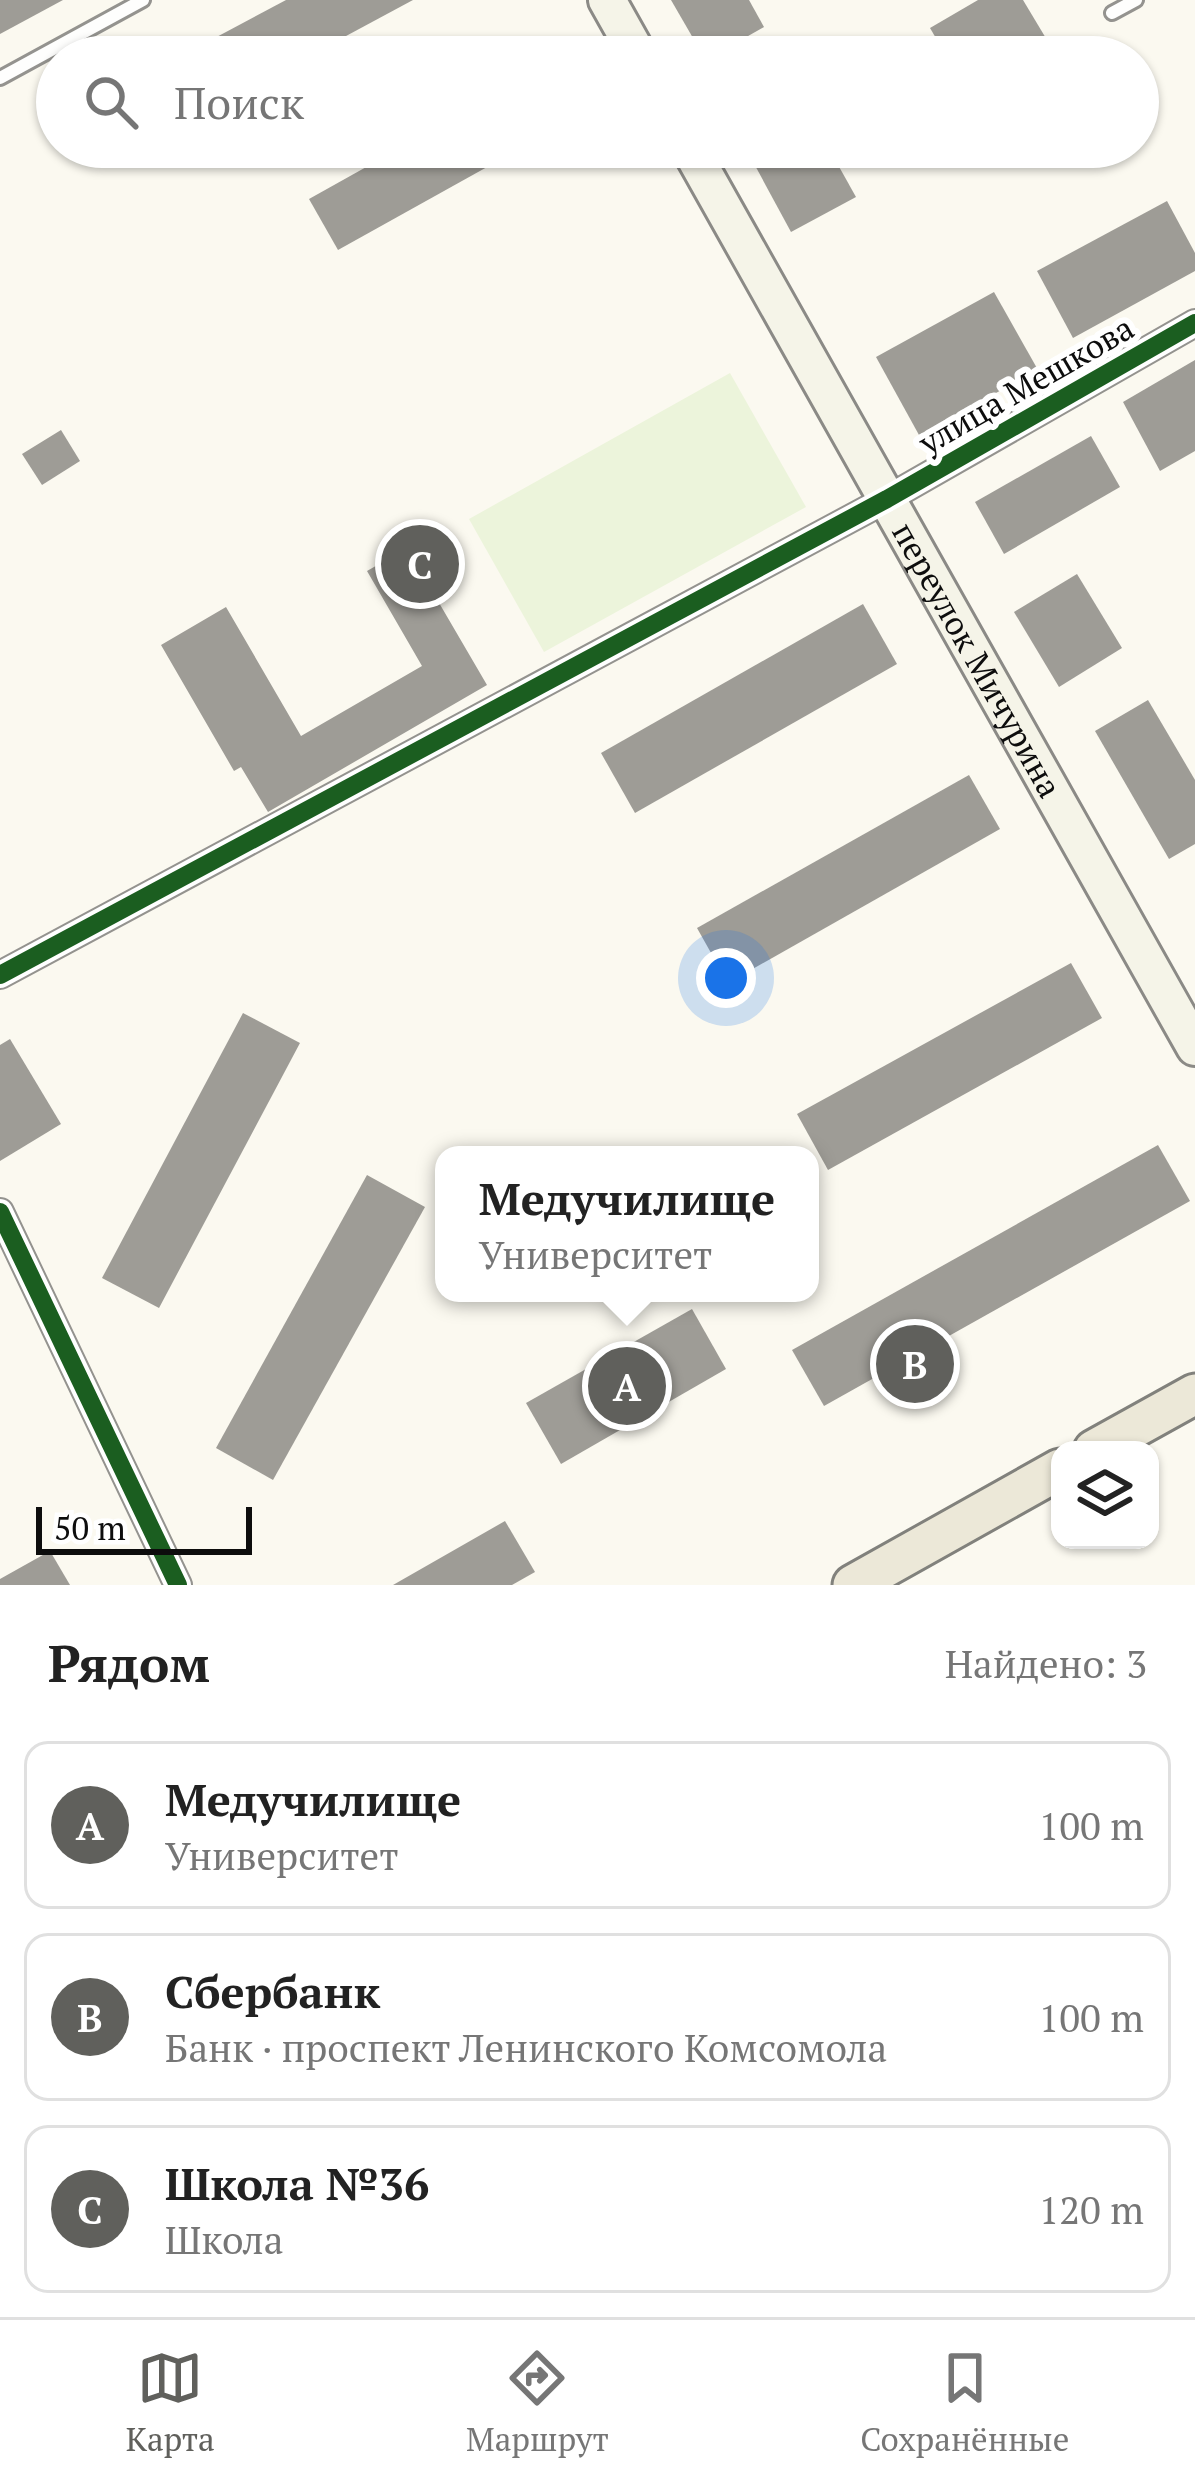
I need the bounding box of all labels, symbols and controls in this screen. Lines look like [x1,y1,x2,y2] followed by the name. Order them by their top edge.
[36,36,1159,168] search box
[78,69,144,135] icon: search
[174,72,304,132] text: Поиск
[910,306,1141,464] street label: улица Мешкова
[883,514,1072,805] street label: переулок Мичурина
[381,519,459,609] pin: C
[696,948,756,1008] your location
[435,1146,819,1302] popup
[479,1168,775,1228] text: Медучилище
[479,1228,712,1280] text: Университет
[876,1319,954,1409] pin: B
[588,1341,666,1431] pin: A
[1051,1441,1159,1549] map controls
[1051,1441,1159,1549] button: layers
[36,1501,252,1554] scale bar
[54,1506,126,1549] text: 50 m
[48,1629,210,1697] text: Рядом
[945,1637,1147,1689] text: Найдено: 3
[165,1769,461,1829] text: Медучилище
[76,1799,104,1851] text: A
[1039,1799,1144,1851] text: 100 m
[165,1829,399,1881] text: Университет
[165,1961,380,2021] text: Сбербанк
[77,1991,103,2043] text: B
[1039,1991,1144,2043] text: 100 m
[165,2021,887,2073] text: Банк · проспект Ленинского Комсомола
[165,2153,429,2213] text: Школа №36
[77,2183,103,2235] text: C
[1039,2183,1144,2235] text: 120 m
[165,2213,283,2265] text: Школа
[126,2345,215,2460] tab: Карта
[466,2345,609,2460] tab: Маршрут
[860,2345,1069,2460] tab: Сохранённые

